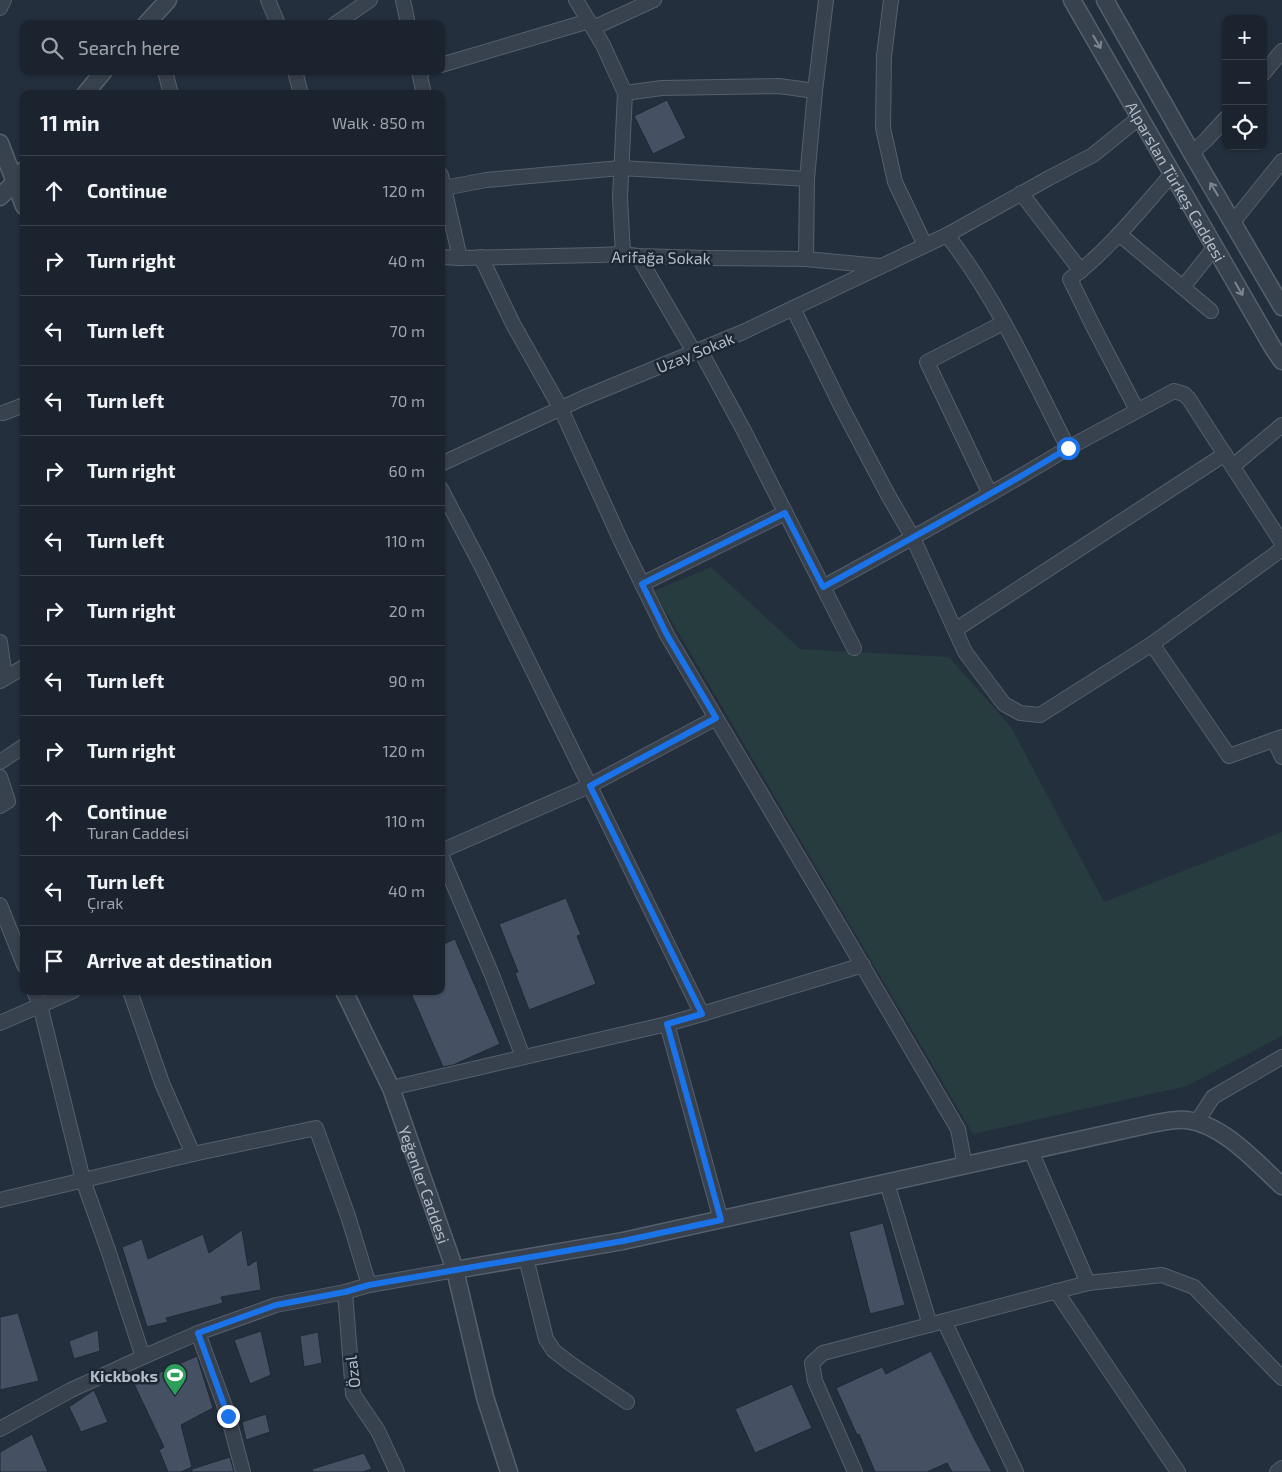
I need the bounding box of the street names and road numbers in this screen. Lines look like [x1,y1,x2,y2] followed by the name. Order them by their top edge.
[1123,97,1230,265] street label: Alparslan Türkeş Caddesi
[611,247,711,267] street label: Arifağa Sokak
[653,328,737,376] street label: Uzay Sokak
[395,1123,454,1246] street label: Yeğenler Caddesi
[341,1355,363,1389] street label: Özal

